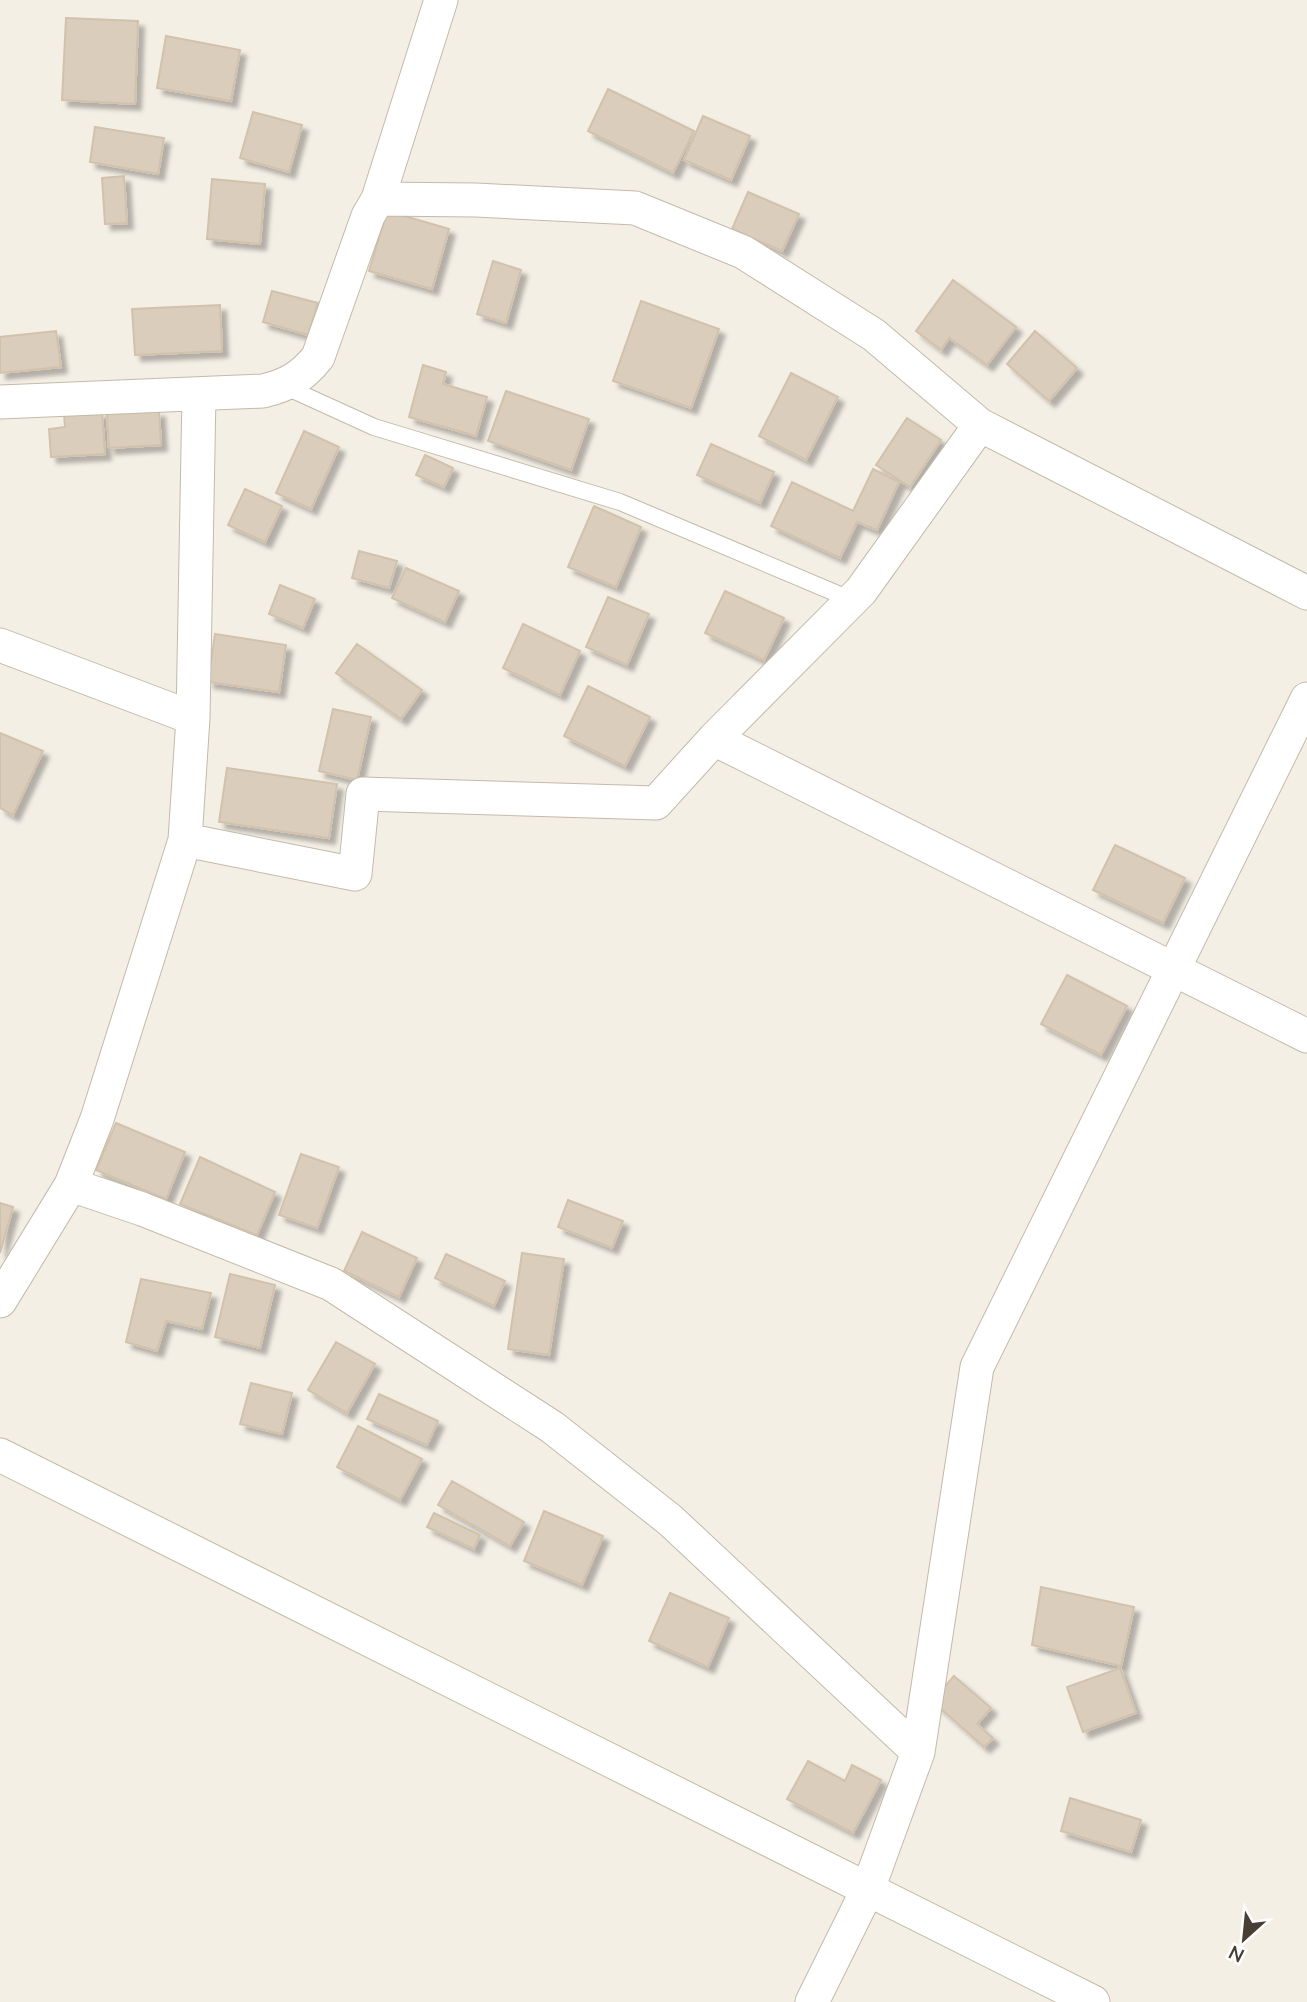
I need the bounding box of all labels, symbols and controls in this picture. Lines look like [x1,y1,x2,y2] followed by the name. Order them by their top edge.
[1209,1904,1279,1974] north arrow
[1224,1938,1249,1968] text: N

